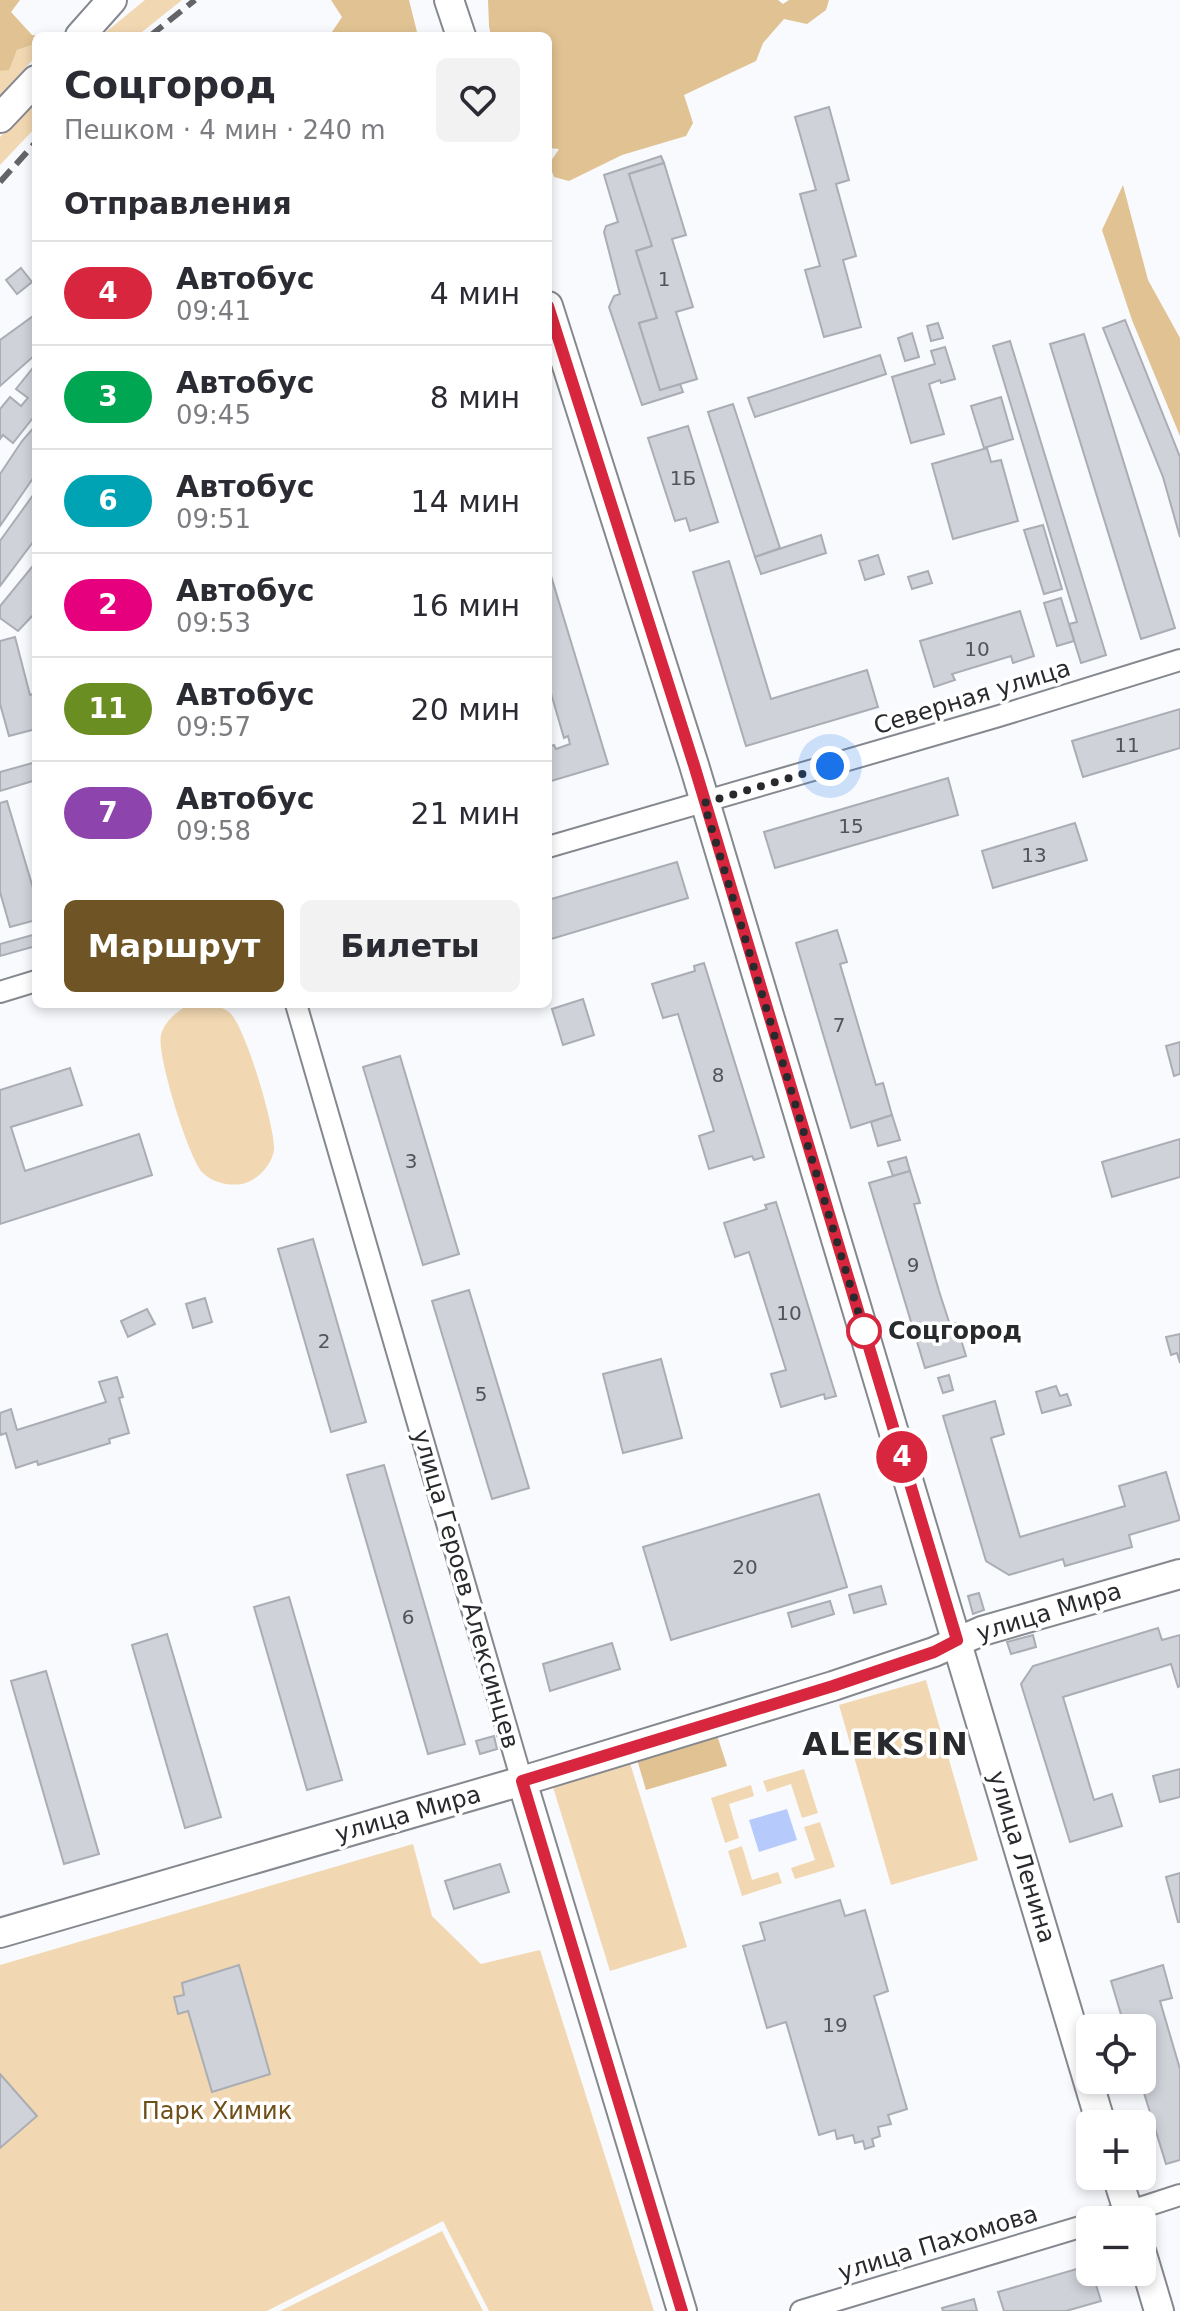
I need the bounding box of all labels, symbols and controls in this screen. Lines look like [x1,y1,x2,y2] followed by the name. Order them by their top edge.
[436,58,520,142] button: heart
[64,63,276,107] text: Соцгород
[64,115,386,145] text: Пешком · 4 мин · 240 m
[64,186,292,221] text: Отправления
[176,261,315,296] text: Автобус
[658,267,670,291] house number: 1
[98,276,118,309] text: 4
[430,276,520,311] text: 4 мин
[176,296,251,326] text: 09:41
[176,365,315,400] text: Автобус
[98,380,118,413] text: 3
[430,380,520,415] text: 8 мин
[176,400,251,430] text: 09:45
[670,466,696,490] house number: 1Б
[176,469,315,504] text: Автобус
[98,484,118,517] text: 6
[411,484,520,519] text: 14 мин
[176,504,251,534] text: 09:51
[176,573,315,608] text: Автобус
[98,588,118,621] text: 2
[411,588,520,623] text: 16 мин
[176,608,251,638] text: 09:53
[964,637,990,661] house number: 10
[870,654,1074,740] street label: Северная улица
[176,677,315,712] text: Автобус
[89,692,127,725] text: 11
[411,692,520,727] text: 20 мин
[176,712,251,742] text: 09:57
[1114,733,1140,757] house number: 11
[810,746,850,786] your location
[176,781,315,816] text: Автобус
[98,796,118,829] text: 7
[411,796,520,831] text: 21 мин
[838,814,864,838] house number: 15
[176,816,251,846] text: 09:58
[1021,843,1047,867] house number: 13
[64,900,284,992] button: Маршрут
[300,900,520,992] button: Билеты
[833,1013,845,1037] house number: 7
[712,1063,724,1087] house number: 8
[405,1149,417,1173] house number: 3
[907,1253,919,1277] house number: 9
[776,1301,802,1325] house number: 10
[847,1314,881,1348] marker: Соцгород
[888,1317,1022,1345] place label: Соцгород
[318,1329,330,1353] house number: 2
[475,1382,487,1406] house number: 5
[407,1426,525,1752] street label: улица Героев Алексинцев
[876,1431,928,1483] line badge: 4
[892,1440,912,1473] text: 4
[732,1555,758,1579] house number: 20
[973,1577,1125,1647] street label: улица Мира
[402,1605,414,1629] house number: 6
[802,1725,970,1763] district label: ALEKSIN
[983,1768,1061,1946] street label: улица Ленина
[332,1780,484,1848] street label: улица Мира
[822,2013,848,2037] house number: 19
[1076,2014,1156,2286] map controls
[1076,2014,1156,2094] button: locate
[142,2097,292,2125] park label: Парк Химик
[1076,2110,1156,2190] button: +
[835,2199,1041,2287] street label: улица Пахомова
[1076,2206,1156,2286] button: −

